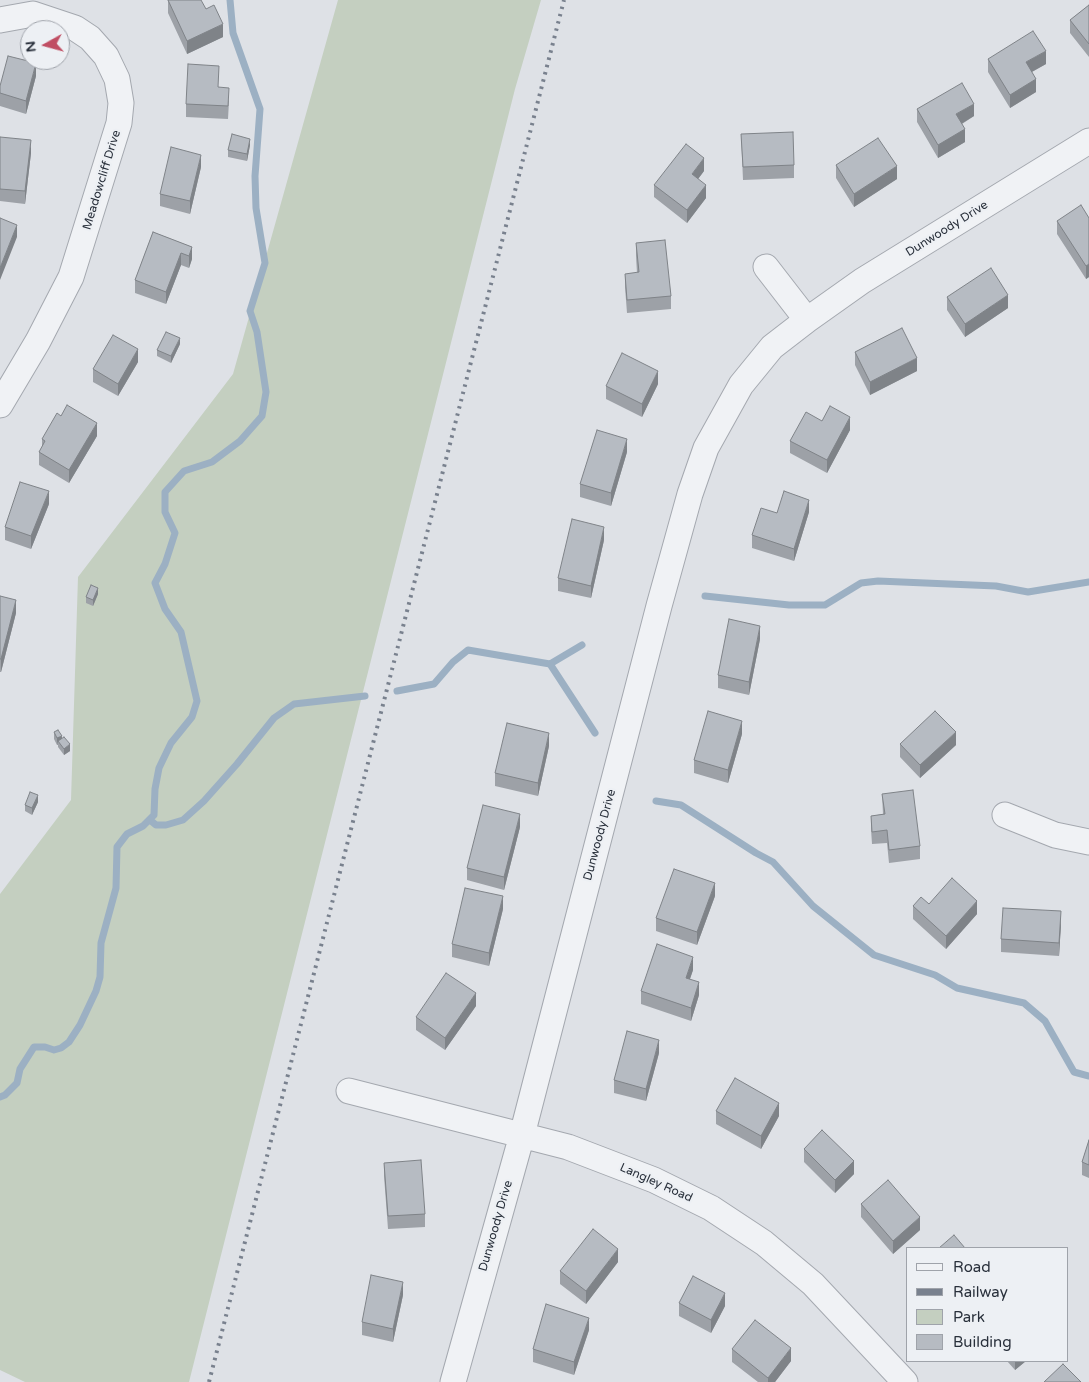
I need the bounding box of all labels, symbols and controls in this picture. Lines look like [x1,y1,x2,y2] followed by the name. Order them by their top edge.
[20,20,70,70] north arrow
[21,40,40,53] text: N
[80,128,124,232] street label: Meadowcliff Drive
[903,198,991,260] street label: Dunwoody Drive
[581,788,619,882] street label: Dunwoody Drive
[617,1161,695,1205] street label: Langley Road
[476,1179,516,1273] street label: Dunwoody Drive
[906,1247,1069,1362] legend
[953,1258,991,1276] text: Road
[953,1283,1008,1301] text: Railway
[953,1308,985,1326] text: Park
[953,1333,1012,1351] text: Building

